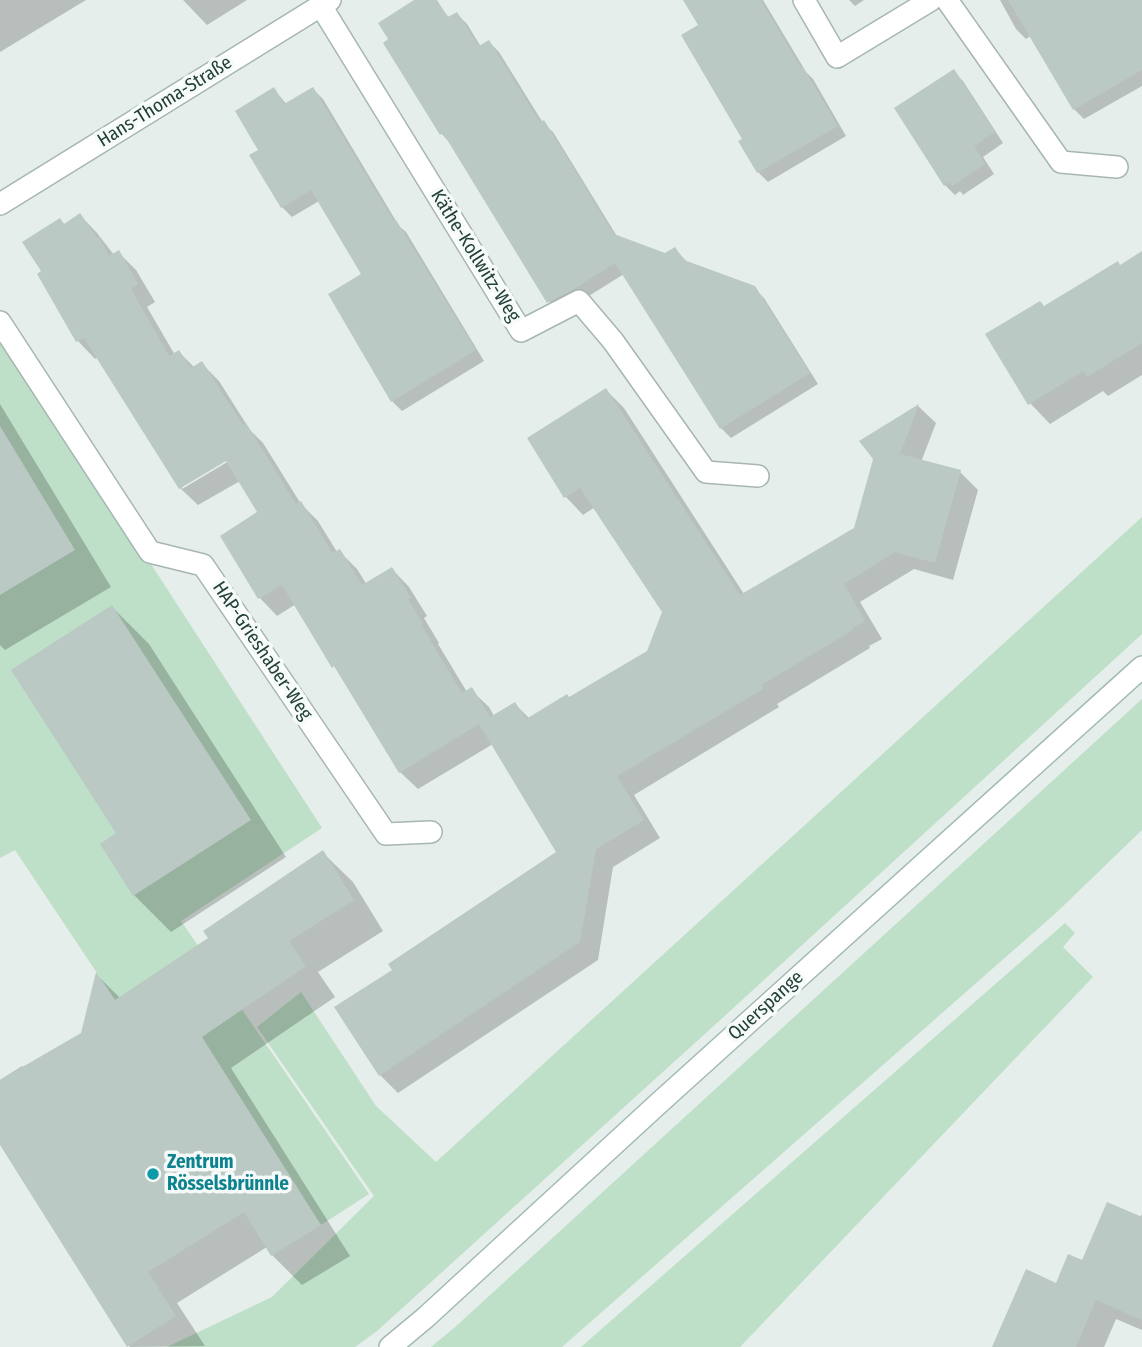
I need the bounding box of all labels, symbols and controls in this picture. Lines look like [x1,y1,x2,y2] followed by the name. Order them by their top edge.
[94,51,236,153] street label: Hans-Thoma-Straße
[425,186,525,326] street label: Käthe-Kollwitz-Weg
[207,577,317,725] street label: HAP-Grieshaber-Weg
[724,966,808,1046] street label: Querspange
[167,1152,289,1196] place label: Zentrum Rösselsbrünnle
[145,1166,161,1182] marker: Zentrum Rösselsbrünnle

